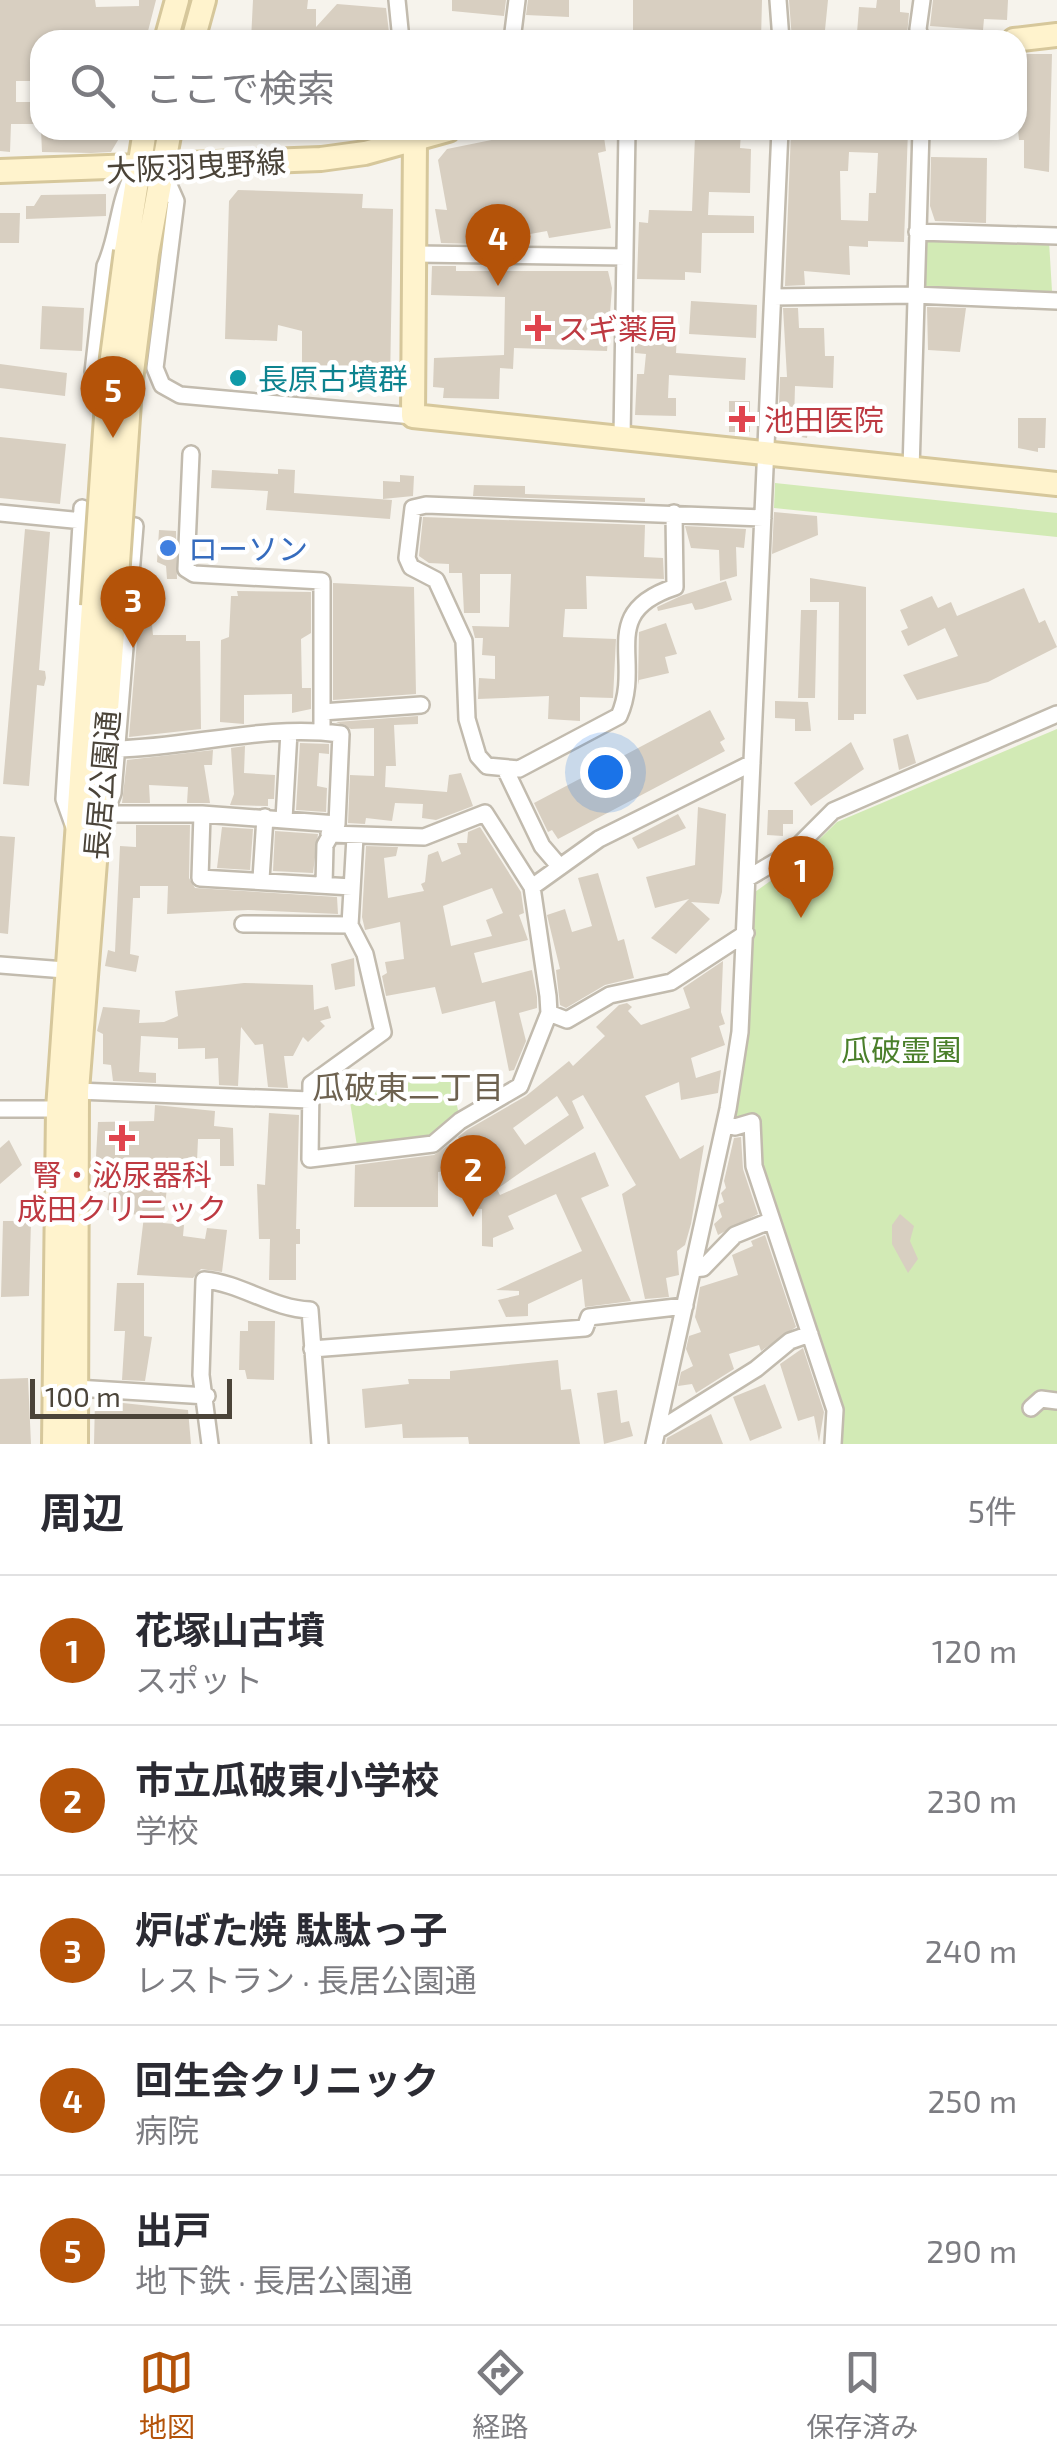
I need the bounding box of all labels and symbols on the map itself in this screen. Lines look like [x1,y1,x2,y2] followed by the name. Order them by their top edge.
[105,142,287,188] street label: 大阪羽曳野線
[466,204,530,286] pin: 4
[558,310,678,346] place label: スギ薬局
[527,317,549,339] marker: スギ薬局
[80,356,146,438] pin: 5
[258,360,408,396] place label: 長原古墳群
[227,367,249,389] marker: 長原古墳群
[764,401,884,437] place label: 池田医院
[729,406,755,432] marker: 池田医院
[188,530,308,566] place label: ローソン
[157,537,179,559] marker: ローソン
[100,566,166,648] pin: 3
[77,709,125,861] street label: 長居公園通
[580,747,631,798] your location
[768,836,834,918] pin: 1
[841,1031,961,1067] park label: 瓜破霊園
[312,1067,504,1105] district label: 瓜破東二丁目
[109,1125,135,1151] marker: 腎・泌尿器科 成田クリニック
[440,1134,506,1217] pin: 2
[17,1156,227,1226] place label: 腎・泌尿器科 成田クリニック
[30,1374,232,1418] scale bar

